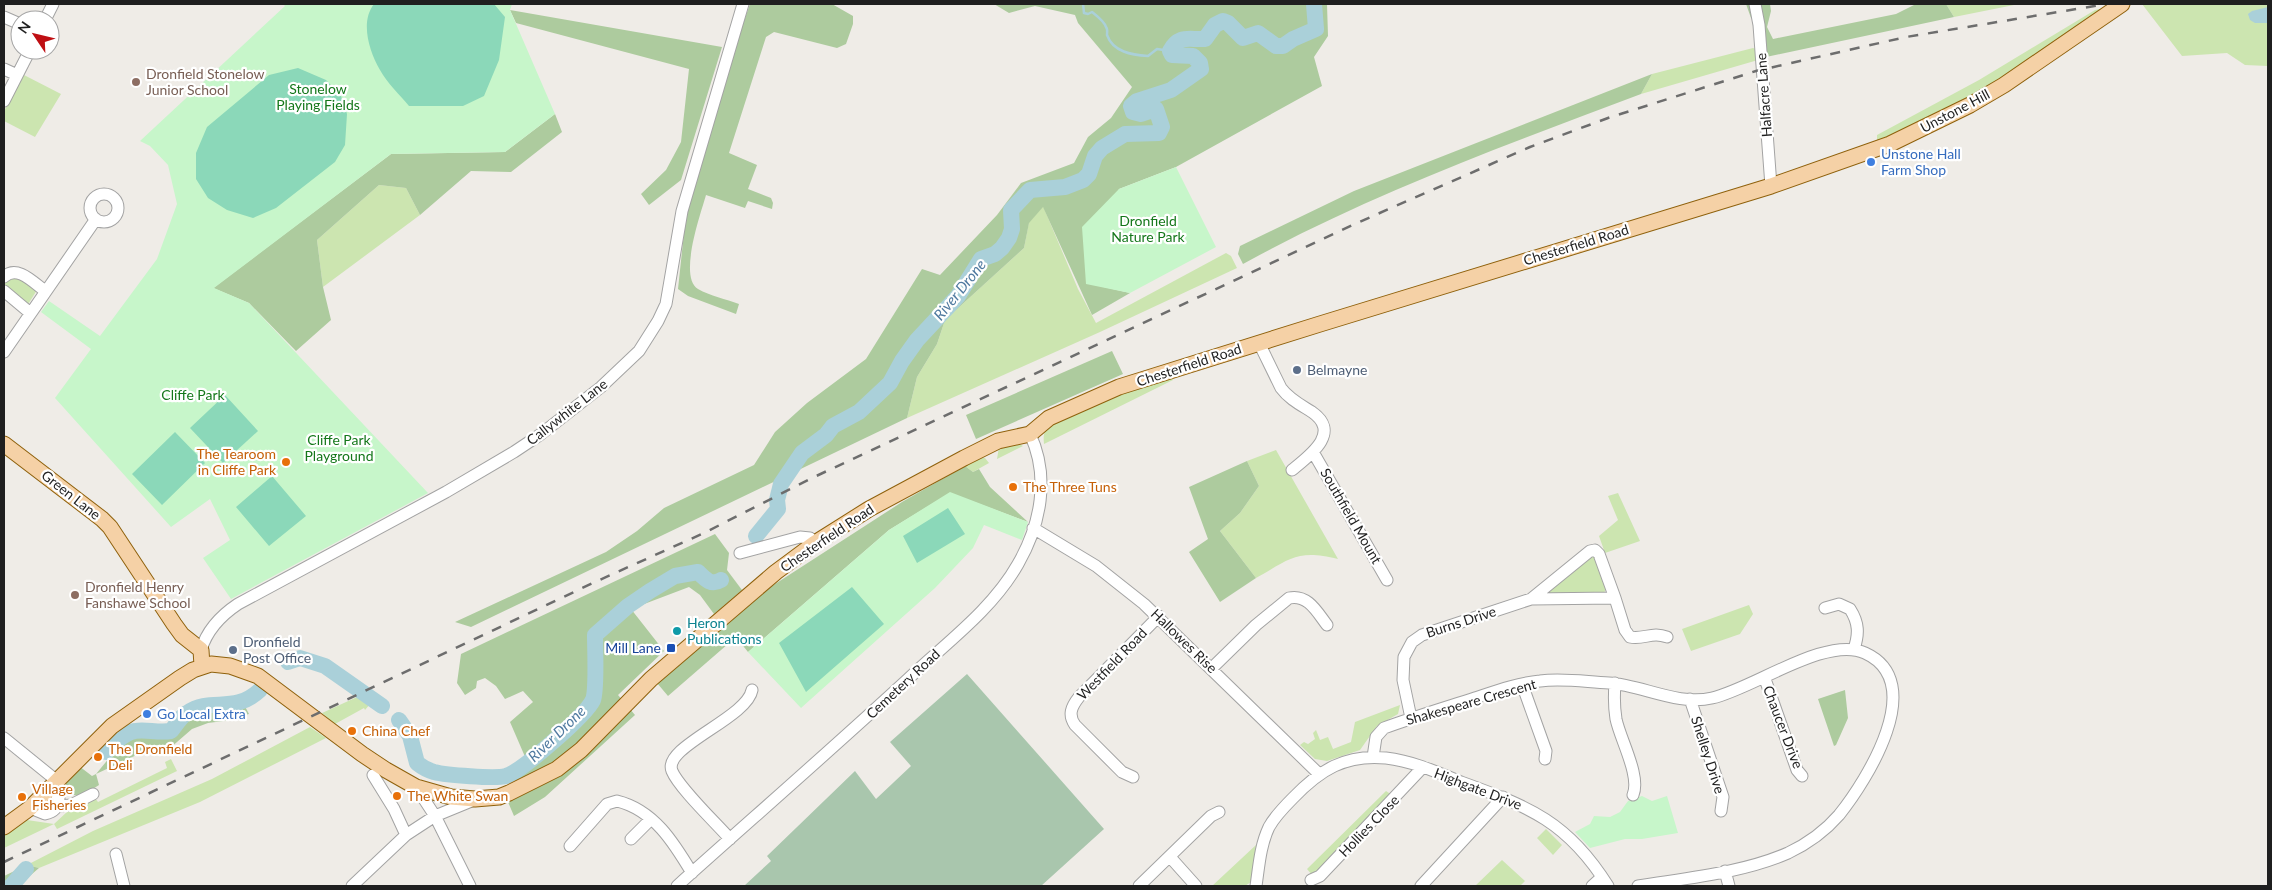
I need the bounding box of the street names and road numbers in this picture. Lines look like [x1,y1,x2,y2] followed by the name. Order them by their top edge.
[1752,52,1775,138] street label: Halfacre Lane
[1917,85,1992,136] street label: Unstone Hill
[1521,220,1631,269] street label: Chesterfield Road
[1134,340,1243,389] street label: Chesterfield Road
[523,375,610,448] street label: Callywhite Lane
[1317,465,1386,567] street label: Southfield Mount
[38,466,104,523] street label: Green Lane
[777,500,877,575] street label: Chesterfield Road
[1424,602,1498,641] street label: Burns Drive
[1148,605,1221,676] street label: Hallowes Rise
[1073,624,1150,703] street label: Westfield Road
[862,645,943,722] street label: Cemetery Road
[1404,675,1538,728] street label: Shakespeare Crescent
[1760,683,1807,771] street label: Chaucer Drive
[1688,714,1729,796] street label: Shelley Drive
[1432,764,1524,813] street label: Highgate Drive
[1335,791,1402,860] street label: Hollies Close

